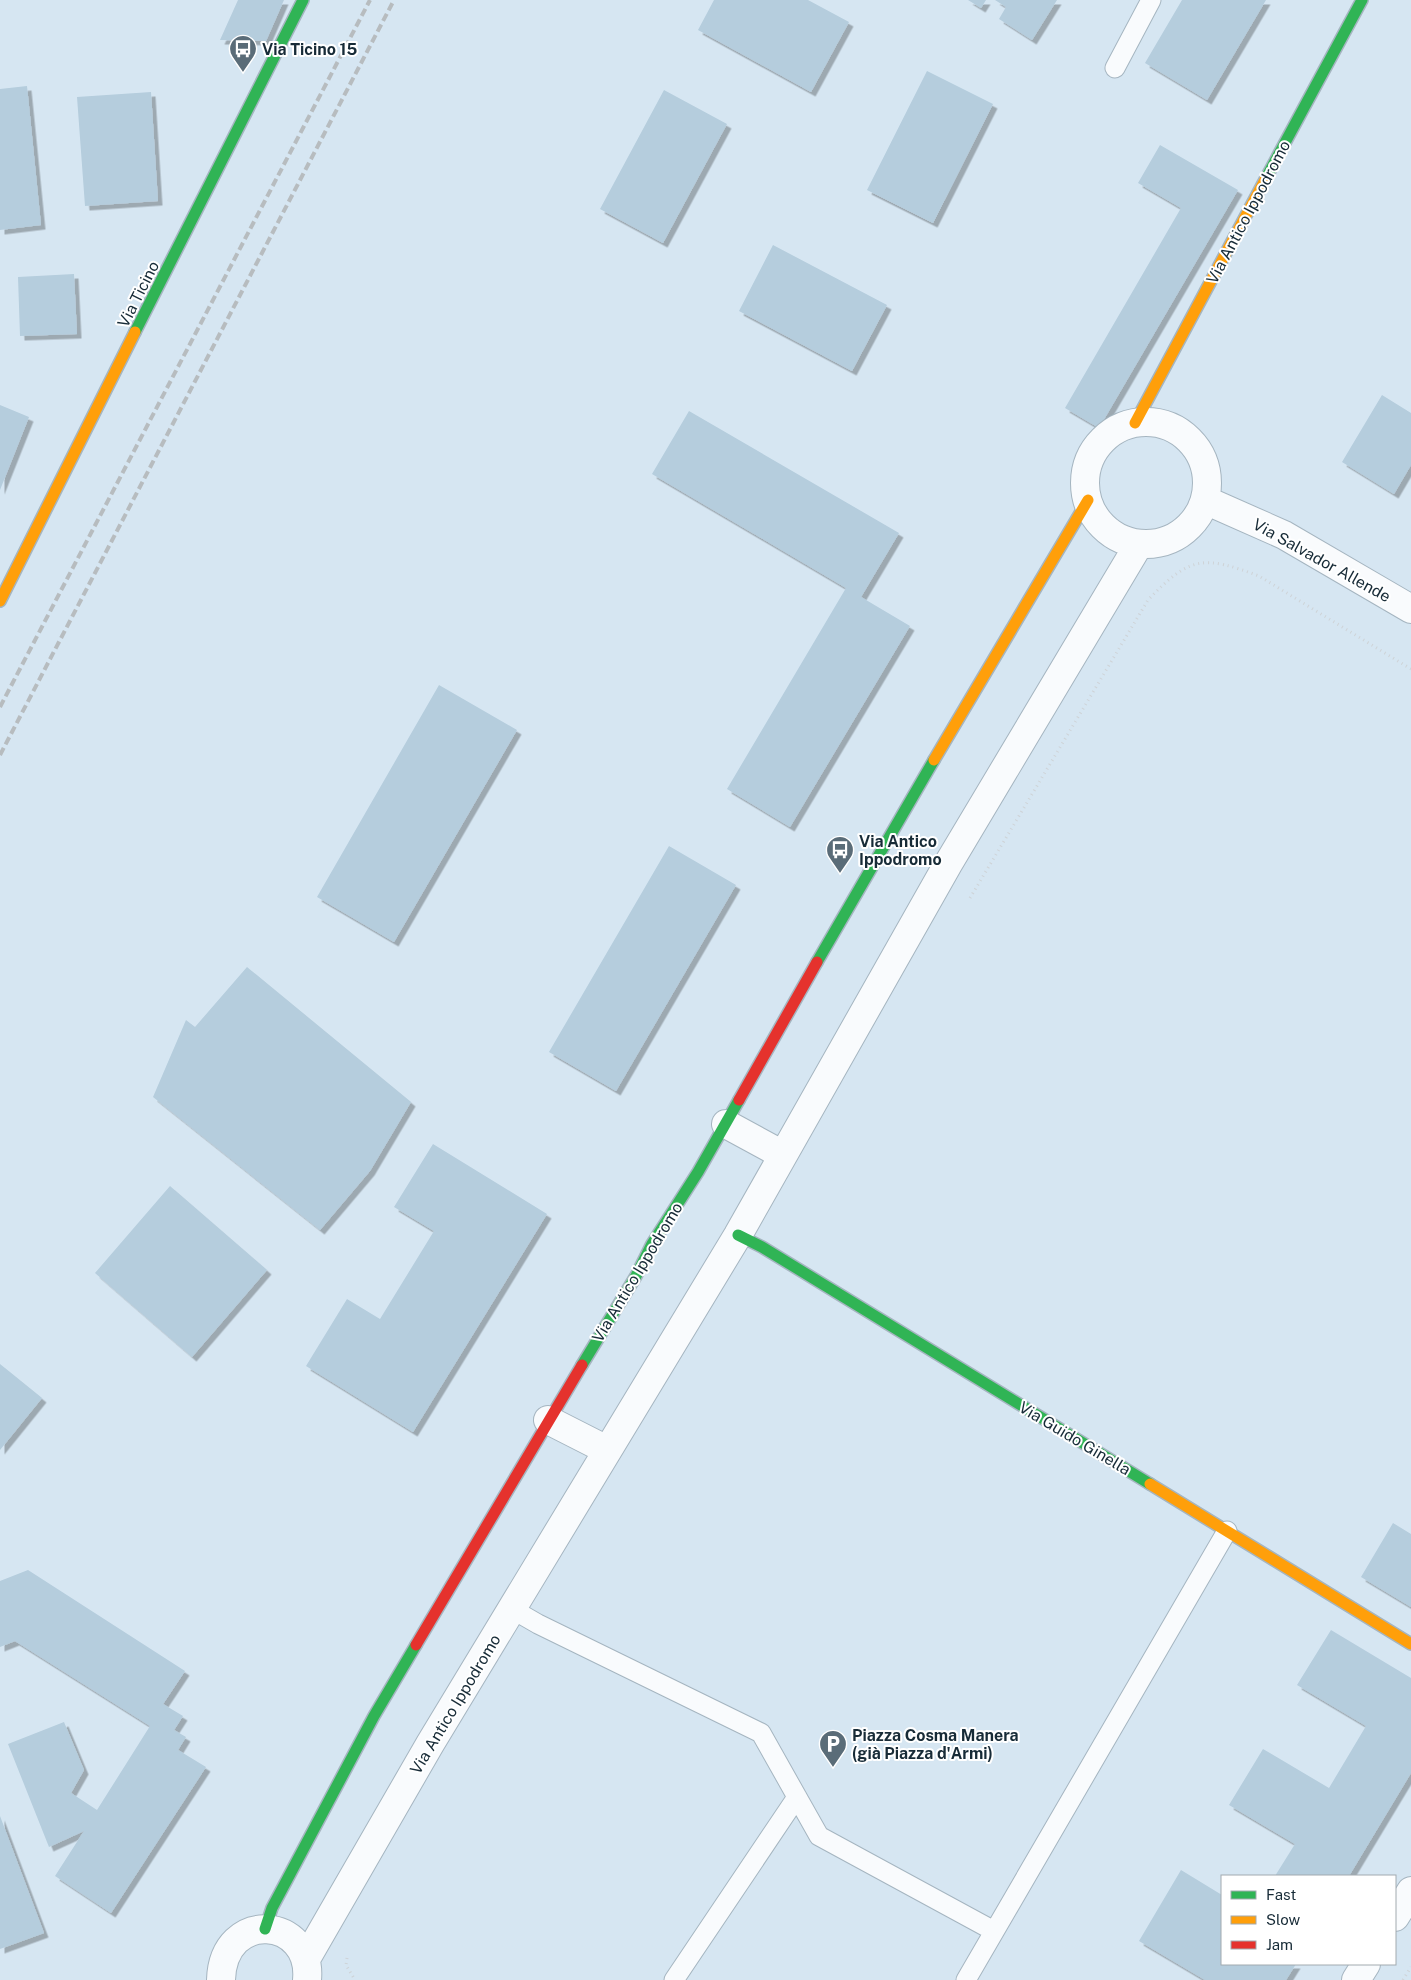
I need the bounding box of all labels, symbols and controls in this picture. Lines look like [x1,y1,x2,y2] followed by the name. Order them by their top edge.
[228,34,258,73] bus stop icon: Via Ticino 15
[262,40,357,59] place label: Via Ticino 15
[1203,137,1294,287] street label: Via Antico Ippodromo
[114,258,163,331] street label: Via Ticino
[1250,515,1394,606] street label: Via Salvador Allende
[859,832,942,869] place label: Via Antico Ippodromo
[825,835,855,874] bus stop icon: Via Antico Ippodromo
[588,1199,687,1346] street label: Via Antico Ippodromo
[1015,1398,1134,1479] street label: Via Guido Ginella
[406,1631,505,1778] street label: Via Antico Ippodromo
[852,1726,1019,1763] place label: Piazza Cosma Manera (già Piazza d'Armi)
[818,1729,848,1768] parking icon: Piazza Cosma Manera (già Piazza d'Armi)
[1221,1875,1396,1965] legend
[1266,1886,1296,1903] text: Fast
[1266,1911,1301,1928] text: Slow
[1266,1936,1293,1953] text: Jam

